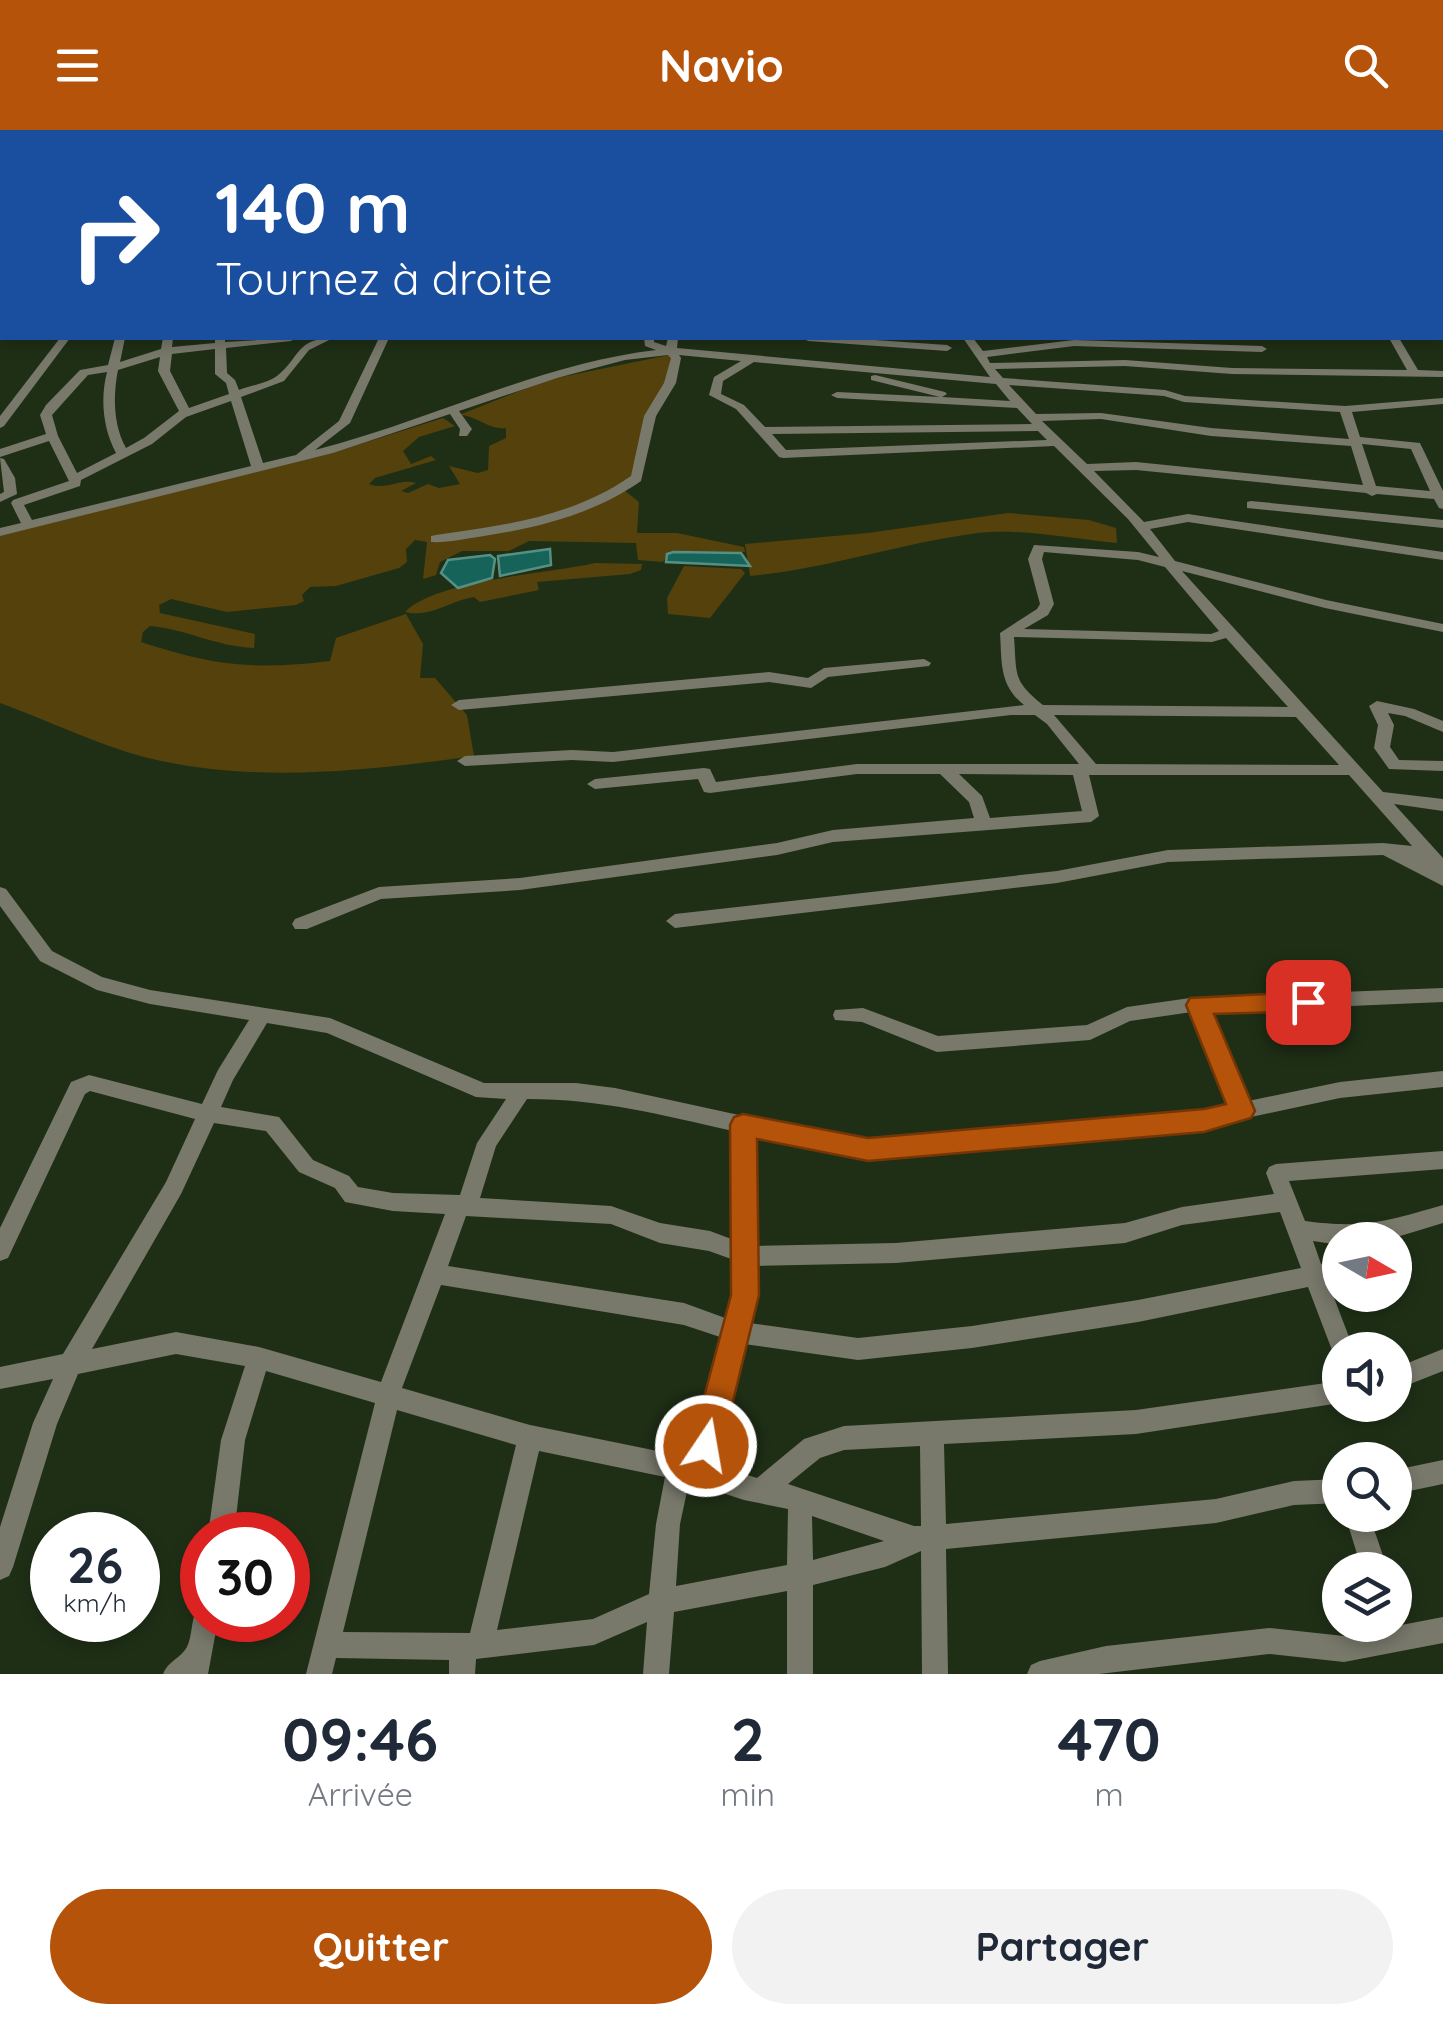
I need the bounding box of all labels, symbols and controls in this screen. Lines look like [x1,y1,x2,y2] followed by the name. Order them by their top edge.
[659,37,784,93] text: Navio
[50,38,105,93] icon: menu
[1338,38,1393,93] icon: search
[215,163,411,251] text: 140 m
[50,170,180,300] icon: right
[215,250,553,306] text: Tournez à droite
[1266,960,1351,1045] pin
[1281,975,1336,1030] icon: arrive
[1322,1222,1412,1312] north arrow
[1322,1222,1412,1642] map controls
[1322,1332,1412,1422] button: sound
[654,1394,758,1498] position arrow
[1322,1442,1412,1532] button: search
[180,1512,310,1642] speed limit sign: 30
[67,1533,123,1596] text: 26
[1322,1552,1412,1642] button: layers
[63,1587,127,1618] text: km/h
[282,1701,438,1776] text: 09:46
[731,1701,765,1776] text: 2
[1057,1701,1161,1776] text: 470
[308,1774,413,1814] text: Arrivée
[720,1774,775,1814] text: min
[1094,1774,1124,1814] text: m
[50,1889,712,2004] button: Quitter
[732,1889,1393,2004] button: Partager

